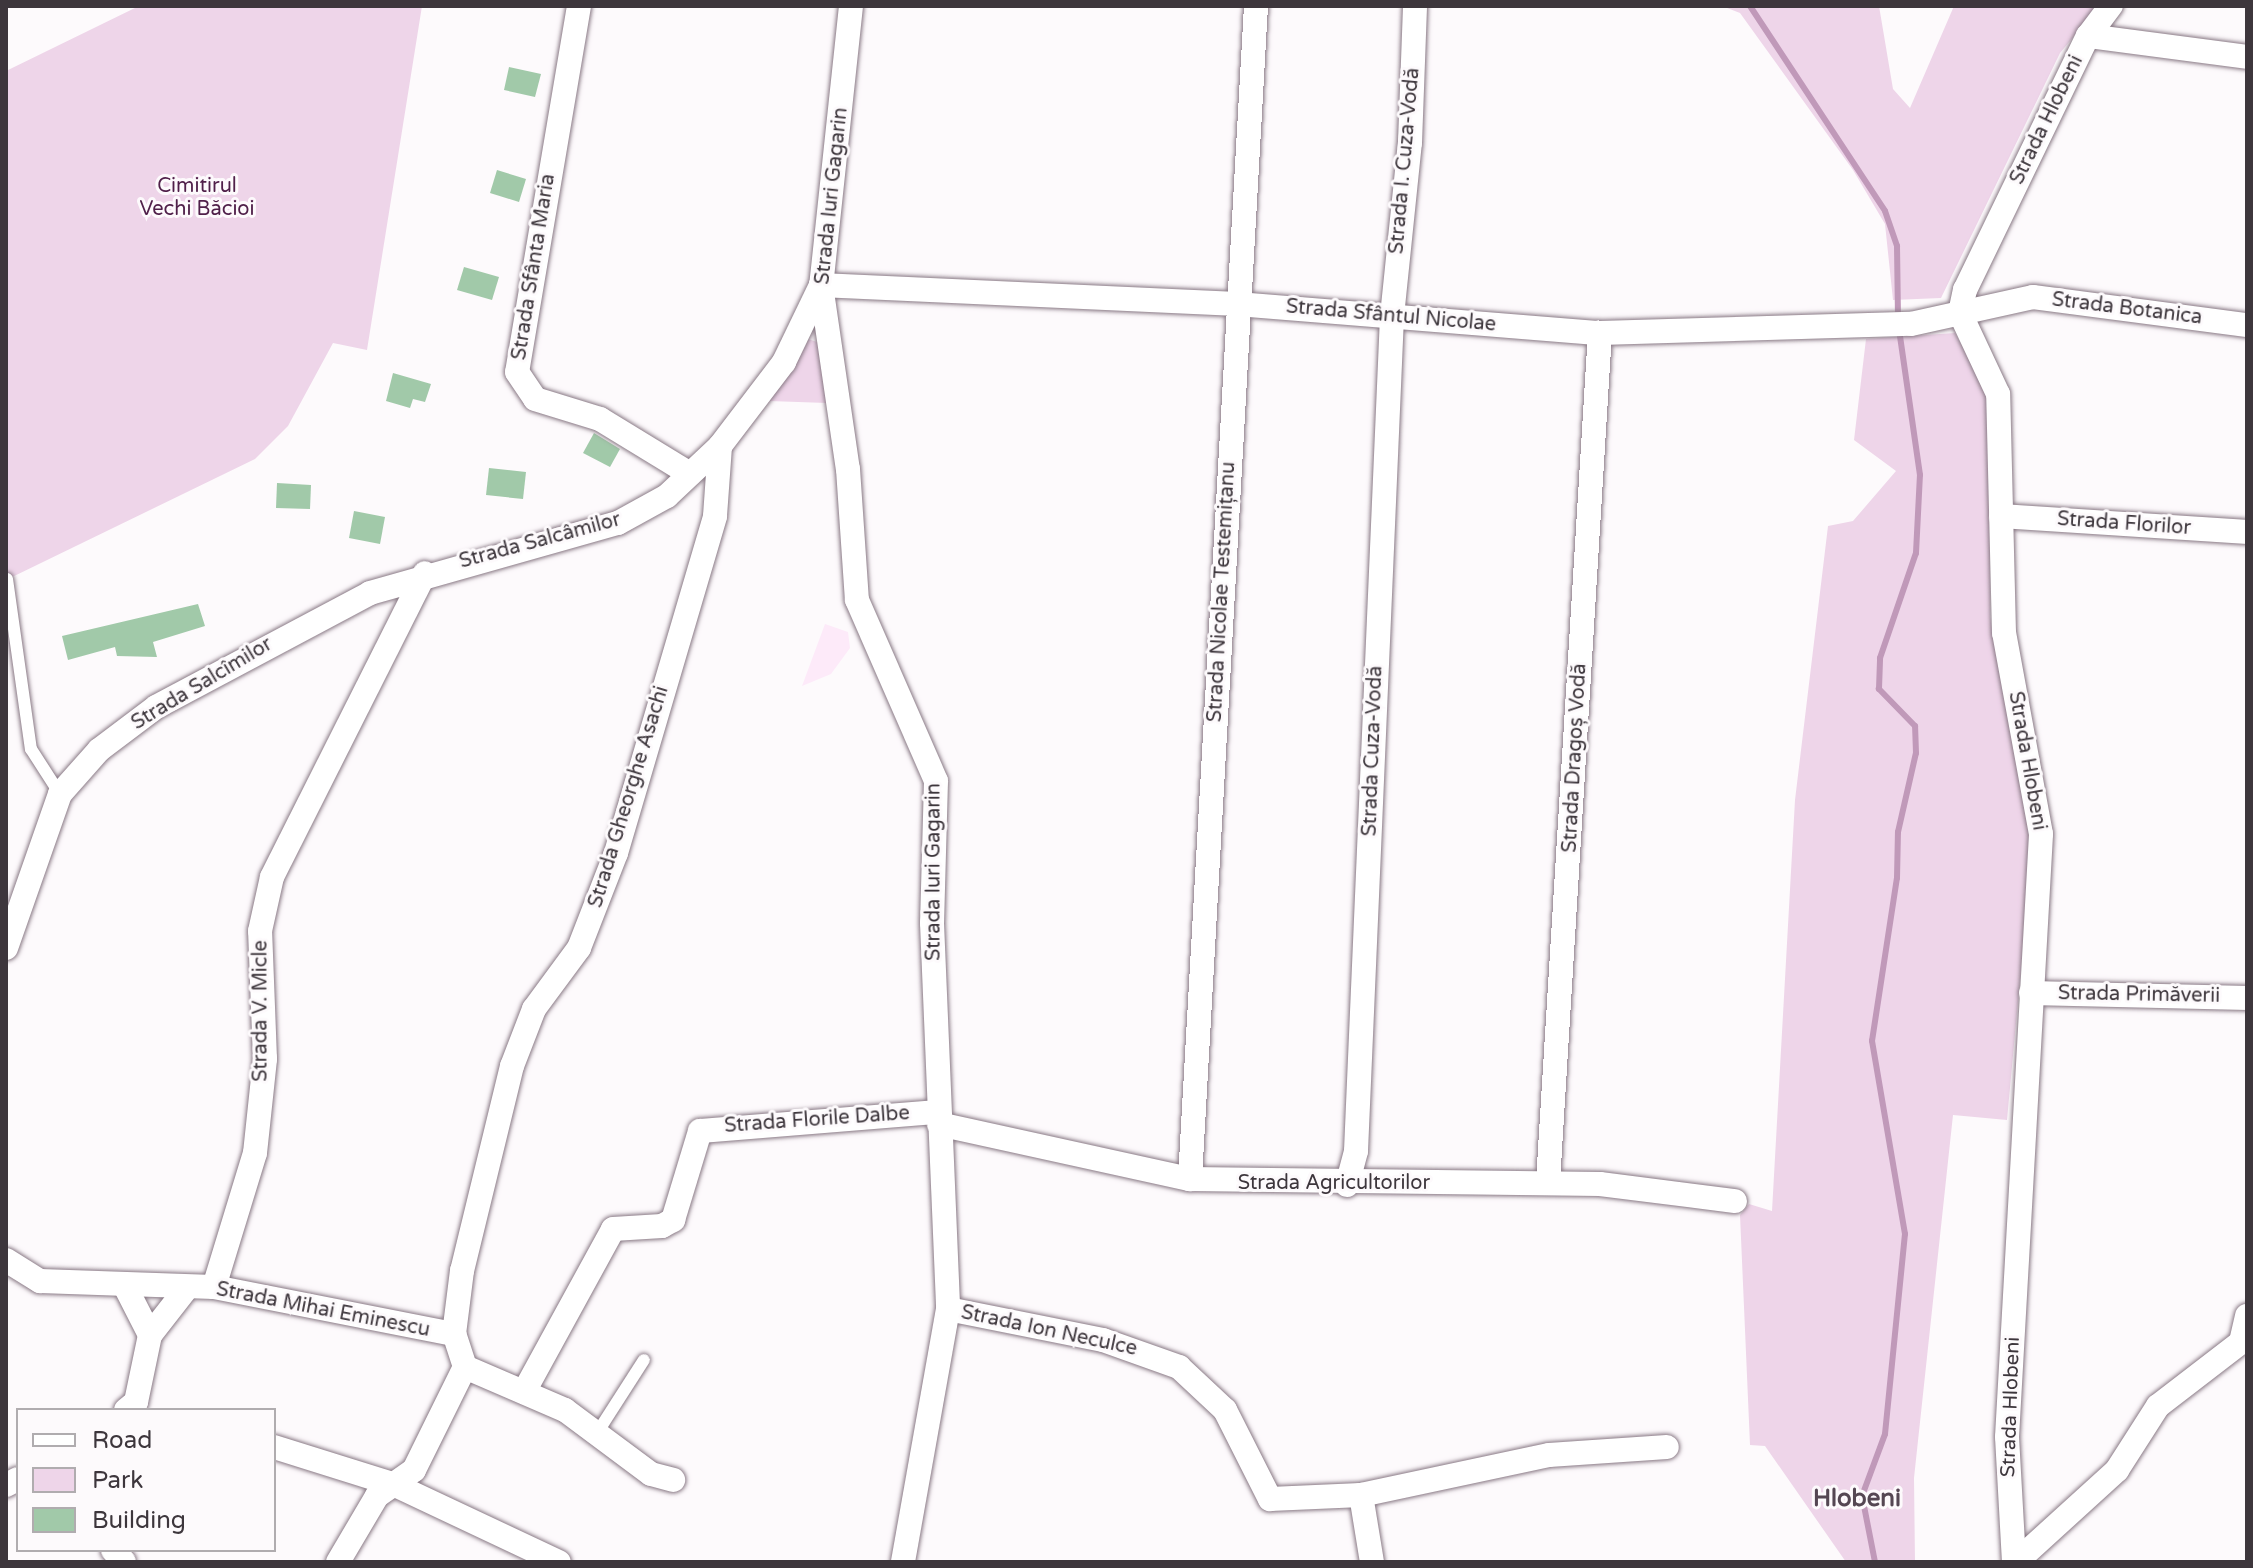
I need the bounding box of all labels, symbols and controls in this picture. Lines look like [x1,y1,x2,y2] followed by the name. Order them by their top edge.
[2005,52,2089,188] street label: Strada Hlobeni
[1385,67,1425,255] street label: Strada I. Cuza-Vodă
[811,106,853,286] street label: Strada Iuri Gagarin
[507,172,561,362] street label: Strada Sfânta Maria
[140,174,254,221] park label: Cimitirul Vechi Băcioi
[2050,288,2204,330] street label: Strada Botanica
[1285,295,1497,337] street label: Strada Sfântul Nicolae
[1203,461,1241,723] street label: Strada Nicolae Testemițanu
[2056,507,2192,541] street label: Strada Florilor
[457,508,623,574] street label: Strada Salcâmilor
[127,633,277,735] street label: Strada Salcîmilor
[1558,663,1592,853] street label: Strada Dragoș Vodă
[1358,665,1388,837] street label: Strada Cuza-Vodă
[584,683,674,911] street label: Strada Gheorghe Asachi
[2003,690,2051,832] street label: Strada Hlobeni
[922,783,946,961] street label: Strada Iuri Gagarin
[249,940,273,1082] street label: Strada V. Micle
[2058,982,2220,1008] street label: Strada Primăverii
[724,1102,910,1138] street label: Strada Florile Dalbe
[1238,1171,1430,1195] street label: Strada Agricultorilor
[214,1278,432,1342] street label: Strada Mihai Eminescu
[959,1301,1139,1361] street label: Strada Ion Neculce
[1997,1336,2025,1478] street label: Strada Hlobeni
[16,1408,276,1552] legend
[92,1426,152,1455] text: Road
[92,1466,143,1495] text: Park
[1813,1485,1901,1513] district label: Hlobeni
[92,1506,186,1535] text: Building

